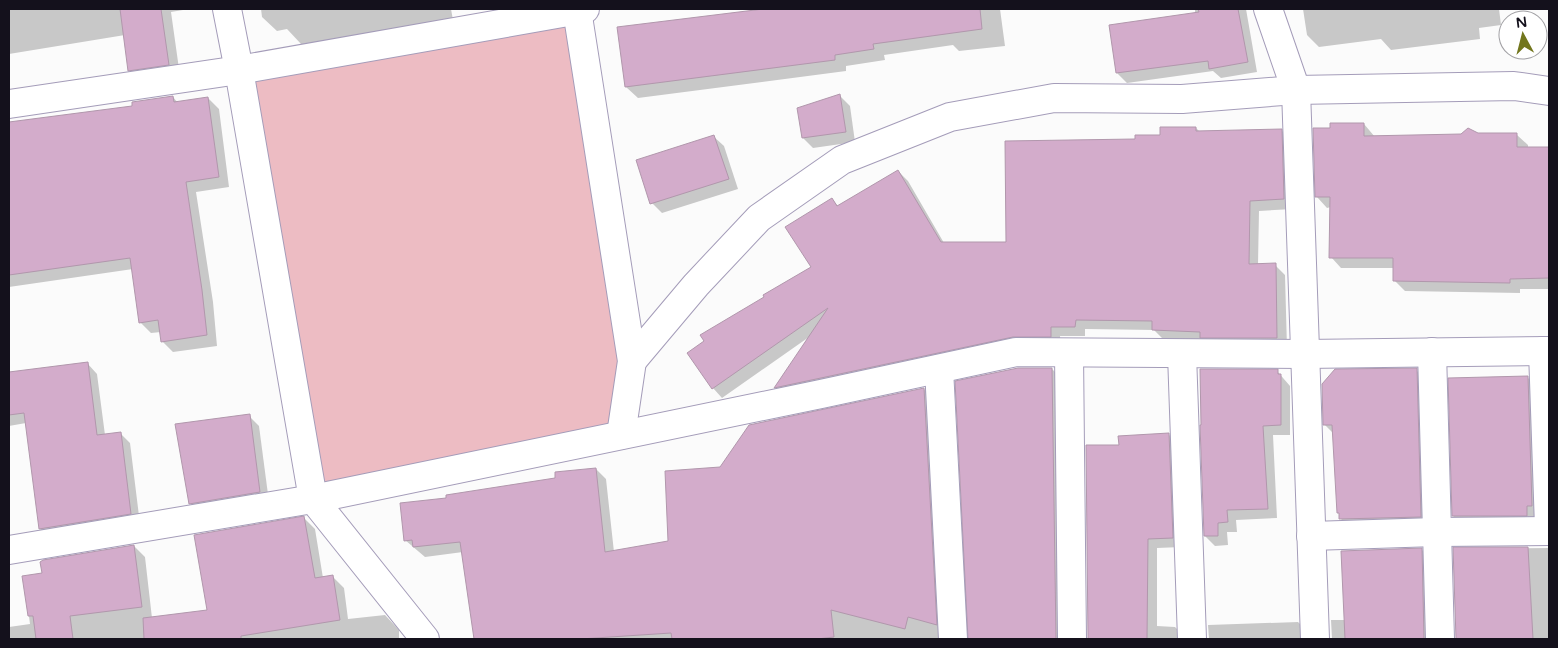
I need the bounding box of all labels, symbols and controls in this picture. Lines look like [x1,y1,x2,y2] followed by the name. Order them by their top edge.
[1498,10,1548,60] north arrow
[1515,13,1528,32] text: N

